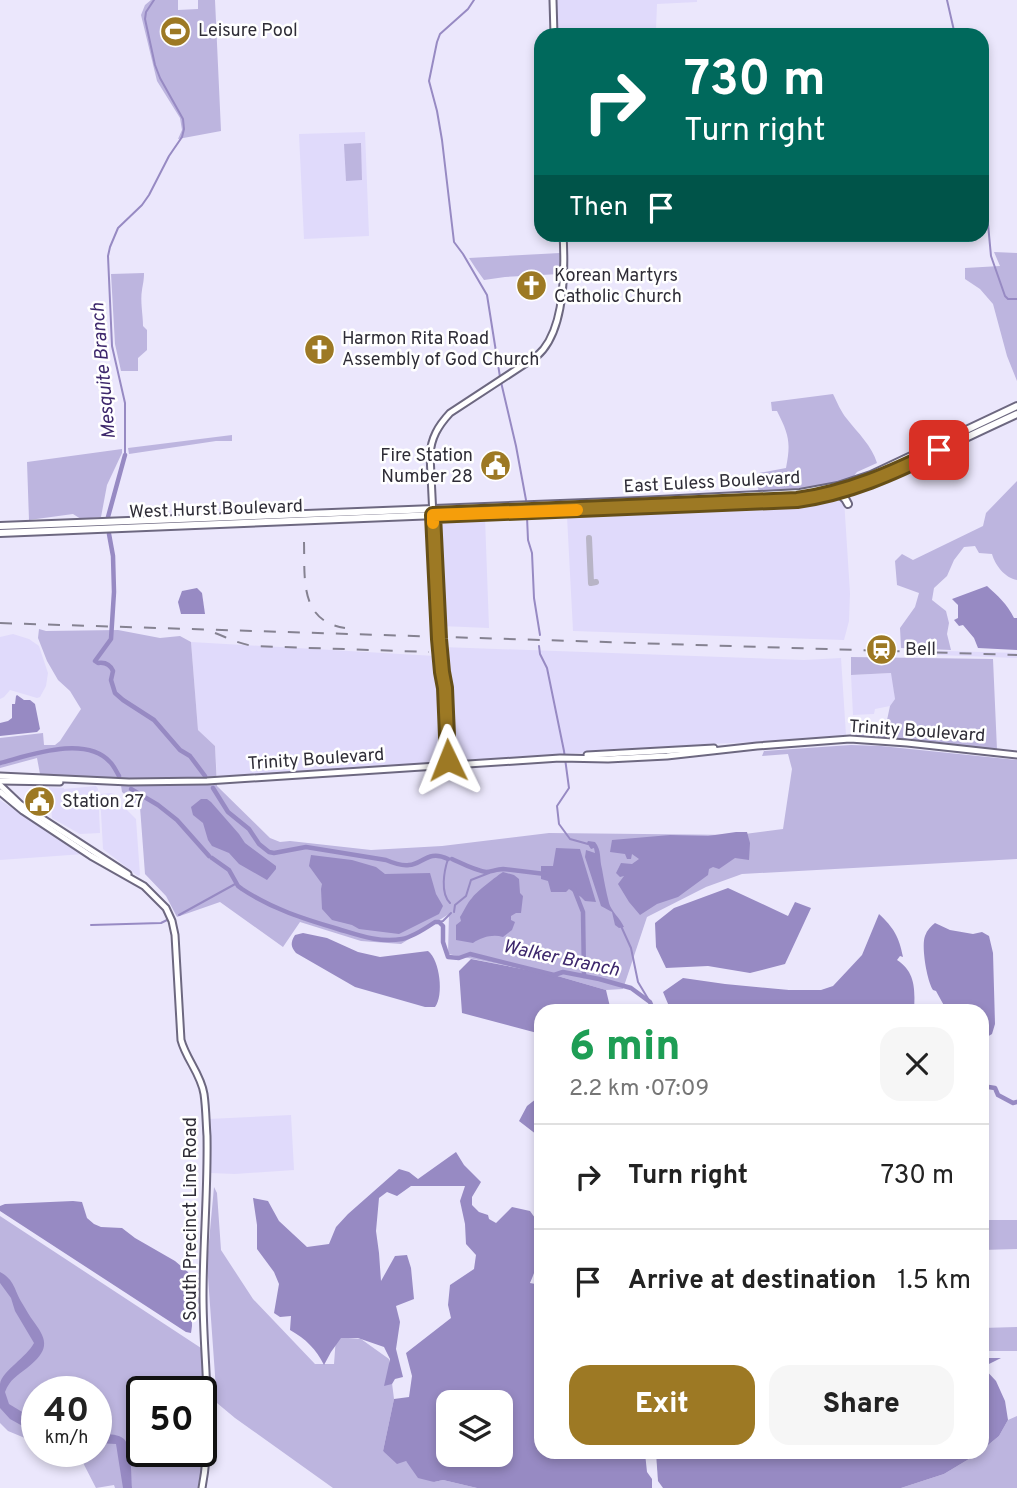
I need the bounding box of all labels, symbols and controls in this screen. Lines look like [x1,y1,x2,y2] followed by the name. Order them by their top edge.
[158,14,192,48] sports icon: Leisure Pool
[198,20,298,43] place label: Leisure Pool
[684,51,826,113] text: 730 m
[569,56,660,147] icon: right
[684,112,826,152] text: Turn right
[642,189,680,227] icon: arrive
[569,192,628,225] text: Then
[554,265,682,309] place label: Korean Martyrs Catholic Church
[514,269,548,303] church icon: Korean Martyrs Catholic Church
[86,301,122,440] water label: Mesquite Branch
[342,328,539,372] place label: Harmon Rita Road Assembly of God Church
[302,332,336,366] church icon: Harmon Rita Road Assembly of God Church
[909,420,969,480] pin
[920,431,958,469] icon: arrive
[380,445,473,489] place label: Fire Station Number 28
[479,449,513,483] public building icon: Fire Station Number 28
[623,467,801,499] street label: East Euless Boulevard
[129,495,303,525] street label: West Hurst Boulevard
[865,633,899,667] station icon: Bell
[905,639,936,662] place label: Bell
[848,716,986,748] street label: Trinity Boulevard
[411,723,485,797] position arrow
[247,744,385,776] street label: Trinity Boulevard
[22,785,56,819] public building icon: Station 27
[62,791,144,814] place label: Station 27
[501,935,622,983] water label: Walker Branch
[569,1022,681,1075] text: 6 min
[880,1027,954,1101] button: close
[569,1075,709,1104] text: 2.2 km · 07:09
[180,1117,203,1321] street label: South Precinct Line Road
[569,1158,607,1196] icon: right
[628,1160,748,1193] text: Turn right
[881,1160,954,1193] text: 730 m
[569,1263,607,1301] icon: arrive
[628,1265,876,1298] text: Arrive at destination
[897,1265,971,1298] text: 1.5 km
[569,1365,755,1445] button: Exit
[769,1365,954,1445] button: Share
[126,1376,217,1467] speed limit sign: 50
[44,1390,89,1434] text: 40
[436,1390,513,1467] map controls
[436,1390,513,1467] button: layers
[45,1427,88,1450] text: km/h

